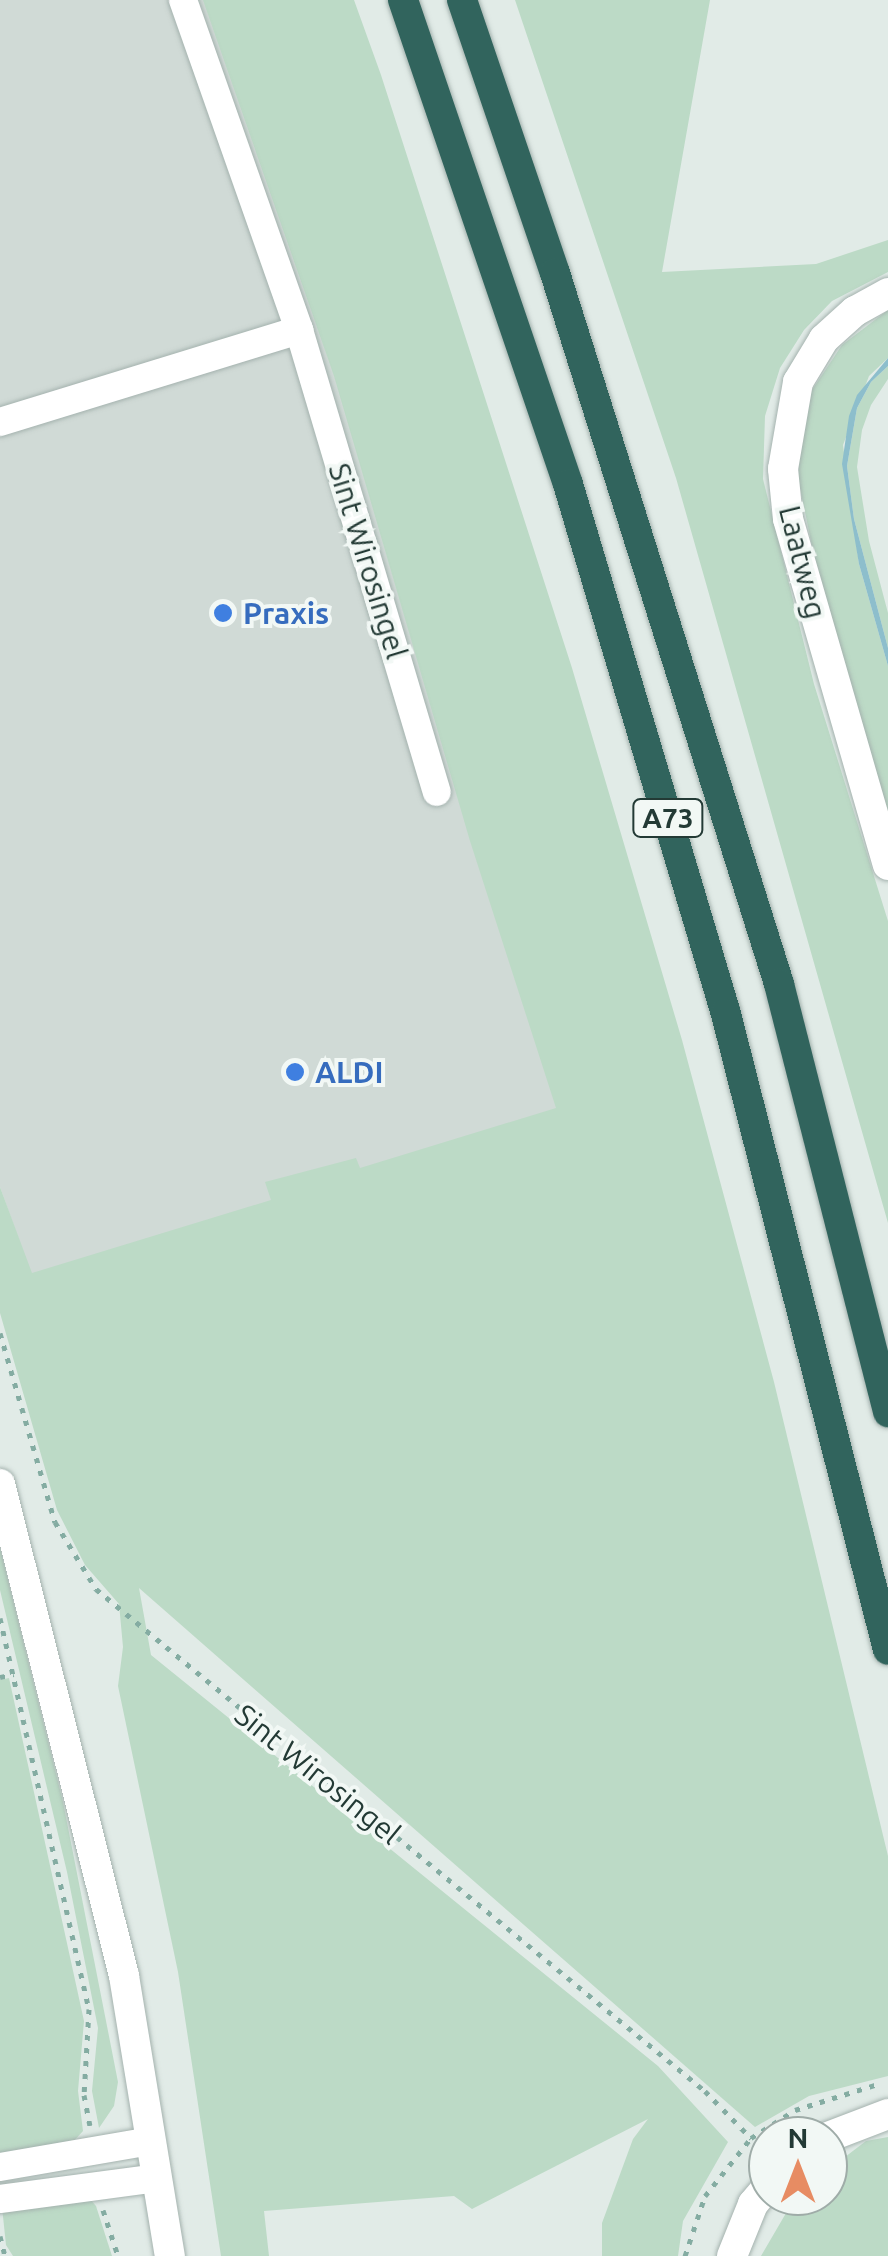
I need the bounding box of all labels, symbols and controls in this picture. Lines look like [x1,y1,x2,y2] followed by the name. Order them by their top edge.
[321,459,415,663] street label: Sint Wirosingel
[772,502,834,622] street label: Laatweg
[243,595,329,631] place label: Praxis
[212,602,234,624] marker: Praxis
[630,795,706,841] road number: A73
[315,1054,383,1090] place label: ALDI
[284,1061,306,1083] marker: ALDI
[228,1696,408,1852] street label: Sint Wirosingel
[748,2116,848,2216] north arrow
[788,2122,808,2153] text: N

